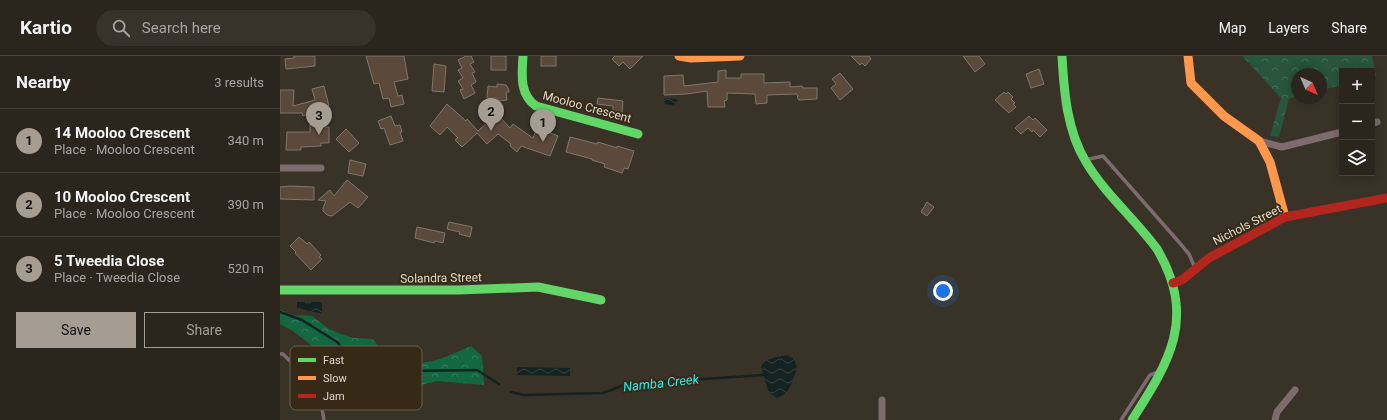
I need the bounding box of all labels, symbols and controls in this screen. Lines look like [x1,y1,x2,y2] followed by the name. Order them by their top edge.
[96,10,376,46] search box
[20,16,72,39] text: Kartio
[110,17,132,39] icon: search
[142,19,221,37] text: Search here
[1219,20,1246,36] text: Map
[1268,20,1309,36] text: Layers
[1331,20,1367,36] text: Share
[1291,68,1327,104] north arrow
[1339,68,1375,176] map controls
[1339,68,1375,104] button: +
[16,72,71,92] text: Nearby
[214,75,264,90] text: 3 results
[541,88,633,126] street label: Mooloo Crescent
[478,98,504,131] pin: 2
[306,102,332,135] pin: 3
[1339,104,1375,140] button: −
[530,109,556,142] pin: 1
[54,124,190,142] text: 14 Mooloo Crescent
[25,133,33,148] text: 1
[227,133,264,148] text: 340 m
[1339,140,1375,176] button: layers
[54,142,195,157] text: Place · Mooloo Crescent
[54,188,190,206] text: 10 Mooloo Crescent
[25,197,33,212] text: 2
[227,197,264,212] text: 390 m
[1210,202,1284,248] street label: Nichols Street
[54,206,195,221] text: Place · Mooloo Crescent
[54,252,164,270] text: 5 Tweedia Close
[25,261,33,276] text: 3
[227,261,264,276] text: 520 m
[54,270,180,285] text: Place · Tweedia Close
[400,270,482,286] street label: Solandra Street
[933,281,953,301] your location
[16,312,136,348] button: Save
[144,312,264,348] button: Share
[290,346,422,410] legend
[323,354,345,367] text: Fast
[622,371,700,394] water label: Namba Creek
[323,372,347,385] text: Slow
[323,390,345,403] text: Jam

